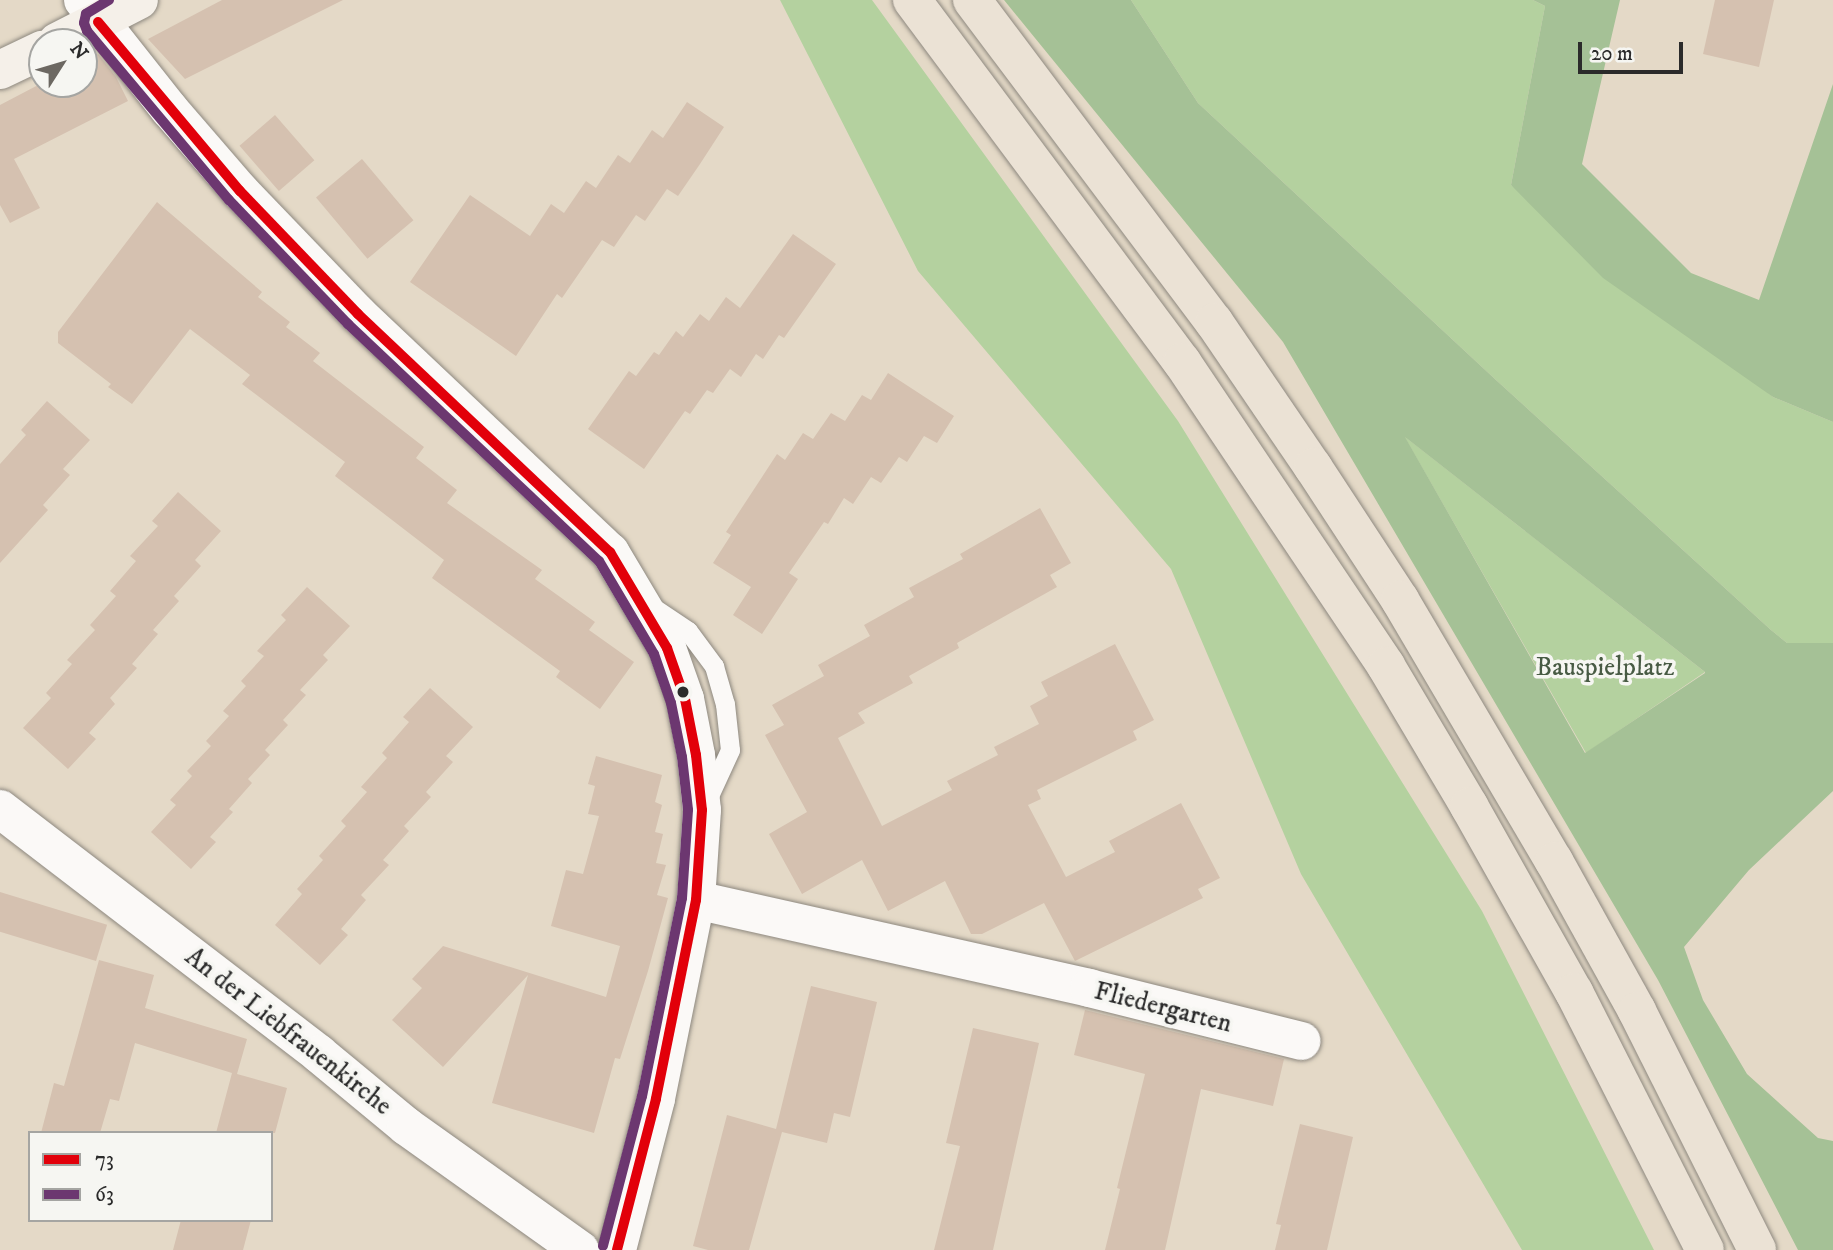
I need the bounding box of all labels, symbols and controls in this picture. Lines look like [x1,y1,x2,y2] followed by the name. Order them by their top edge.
[28,28,98,98] north arrow
[1581,28,1686,72] scale bar
[65,38,92,64] text: N
[1591,41,1633,67] text: 20 m
[1536,652,1674,684] park label: Bauspielplatz
[676,685,690,699] unlabelled marker
[178,942,398,1122] street label: An der Liebfrauenkirche
[1091,976,1235,1040] street label: Fliedergarten
[28,1131,273,1222] legend
[95,1147,114,1173] text: 73
[95,1182,114,1208] text: 63

